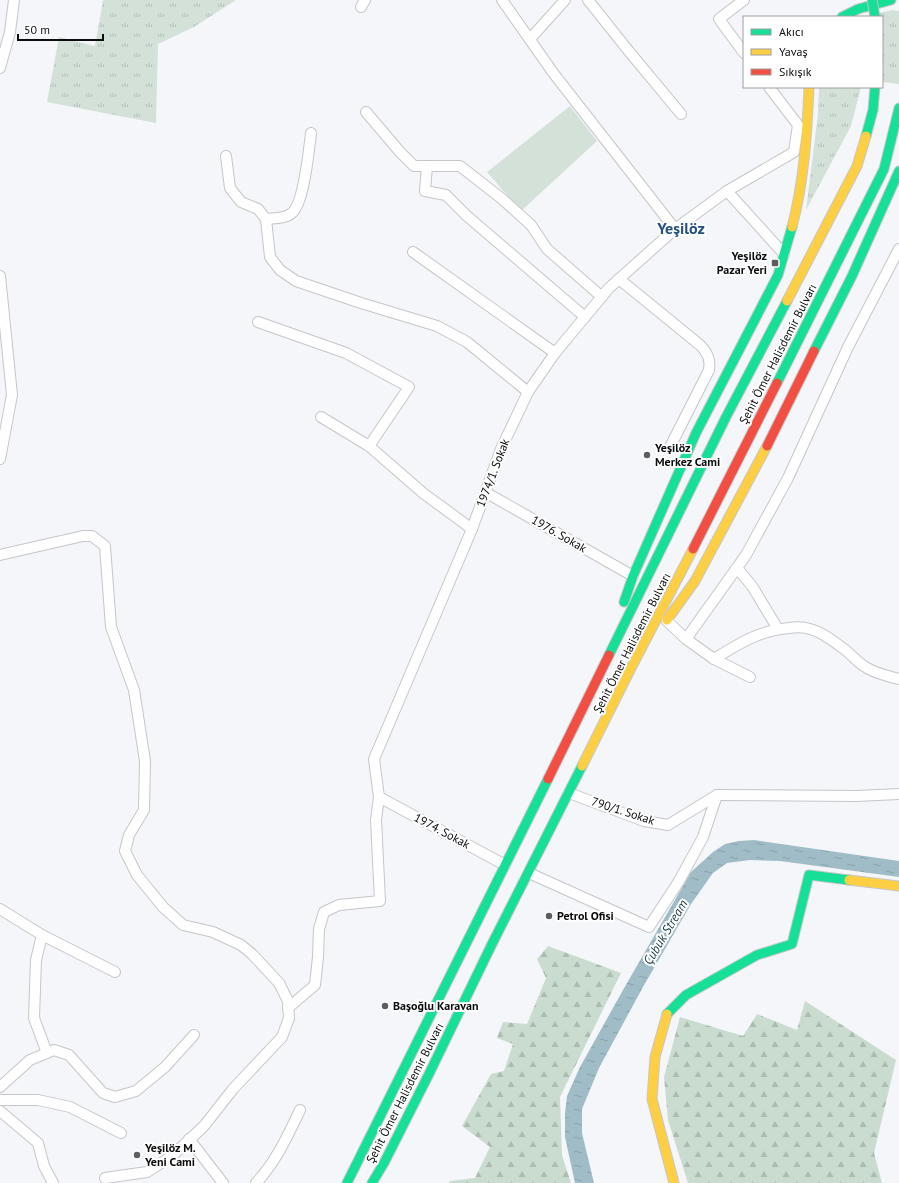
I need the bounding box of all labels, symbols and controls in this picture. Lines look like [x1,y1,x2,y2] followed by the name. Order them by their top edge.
[18,16,103,42] scale bar
[743,16,883,88] legend
[24,22,50,37] text: 50 m
[779,24,804,39] text: Akıcı
[779,44,808,59] text: Yavaş
[779,64,812,79] text: Sıkışık
[656,218,705,238] district label: Yeşilöz
[717,248,768,277] place label: Yeşilöz Pazar Yeri
[770,258,780,268] marker: Yeşilöz Pazar Yeri
[736,281,820,426] street label: Şehit Ömer Halisdemir Bulvarı
[473,436,513,509] street label: 1974/1. Sokak
[654,440,720,469] place label: Yeşilöz Merkez Cami
[642,450,652,460] marker: Yeşilöz Merkez Cami
[529,512,590,555] street label: 1976. Sokak
[590,570,674,715] street label: Şehit Ömer Halisdemir Bulvarı
[590,793,657,828] street label: 790/1. Sokak
[412,810,473,852] street label: 1974. Sokak
[639,897,692,968] water label: Çubuk Stream
[557,908,614,923] place label: Petrol Ofisi
[544,911,554,921] marker: Petrol Ofisi
[393,998,479,1013] place label: Başoğlu Karavan
[380,1001,390,1011] marker: Başoğlu Karavan
[363,1020,447,1165] street label: Şehit Ömer Halisdemir Bulvarı
[144,1140,196,1169] place label: Yeşilöz M. Yeni Cami
[132,1150,142,1160] marker: Yeşilöz M. Yeni Cami

